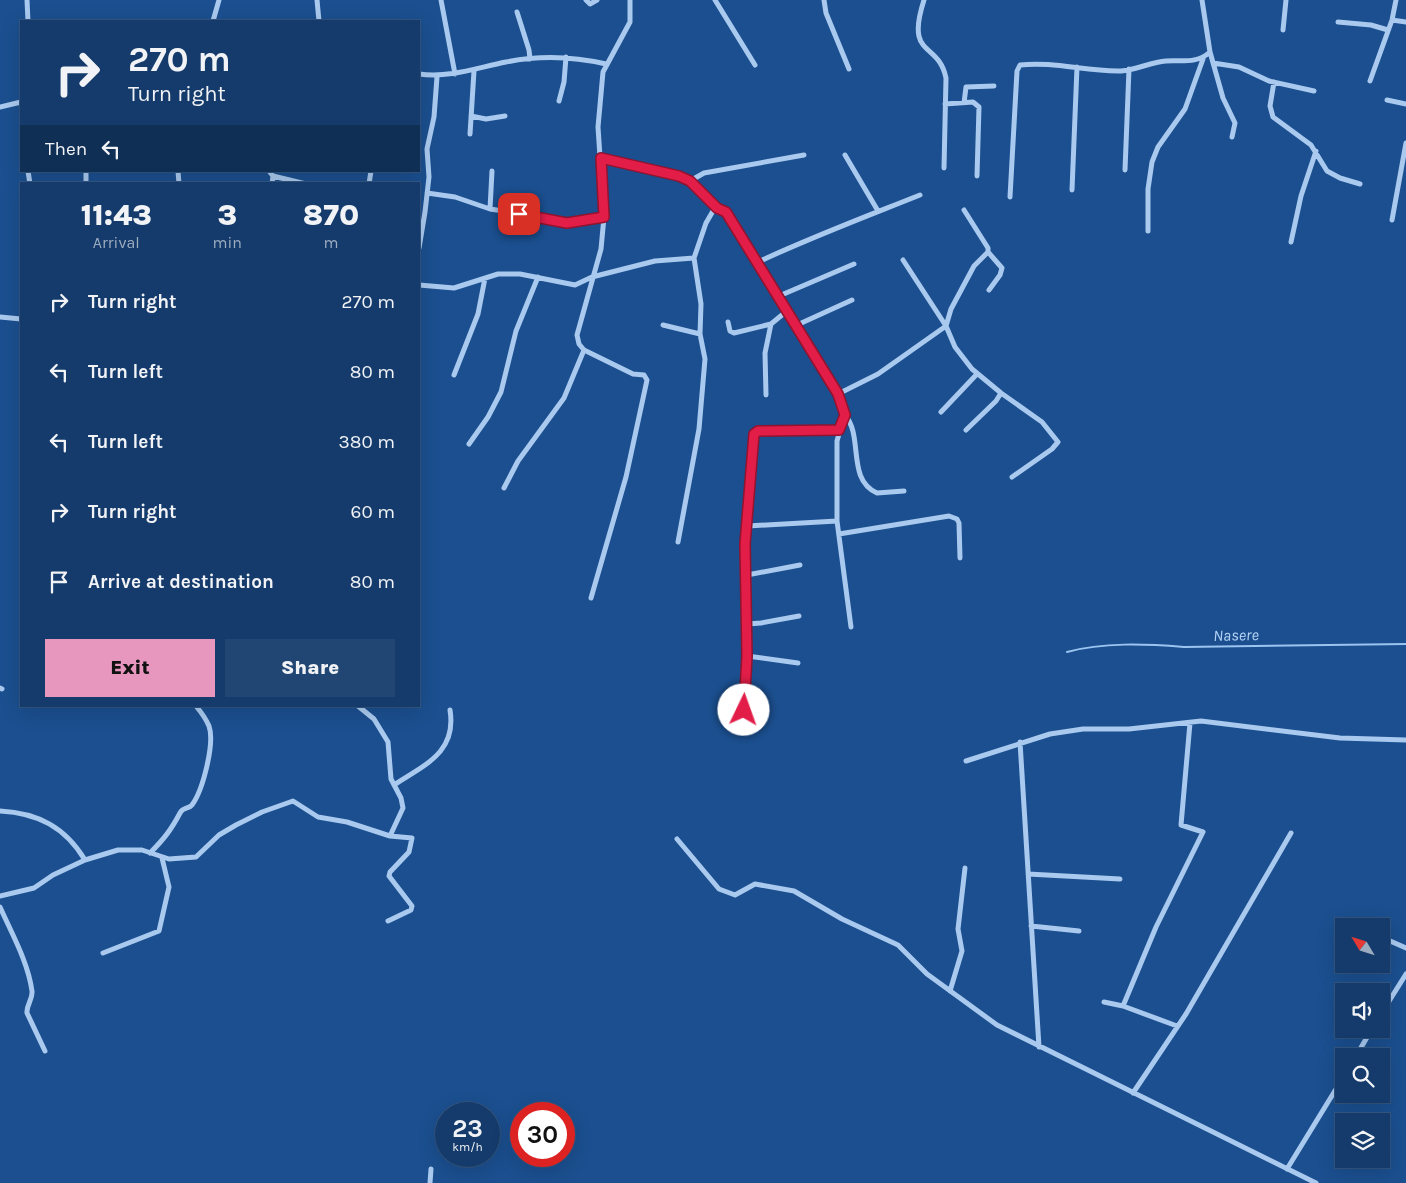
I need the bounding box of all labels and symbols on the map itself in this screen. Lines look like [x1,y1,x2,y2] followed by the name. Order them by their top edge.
[498,193,540,235] pin
[1213,625,1260,645] water label: Nasere
[717,683,769,735] position arrow
[1335,918,1390,972] north arrow
[510,1102,575,1167] speed limit sign: 30

